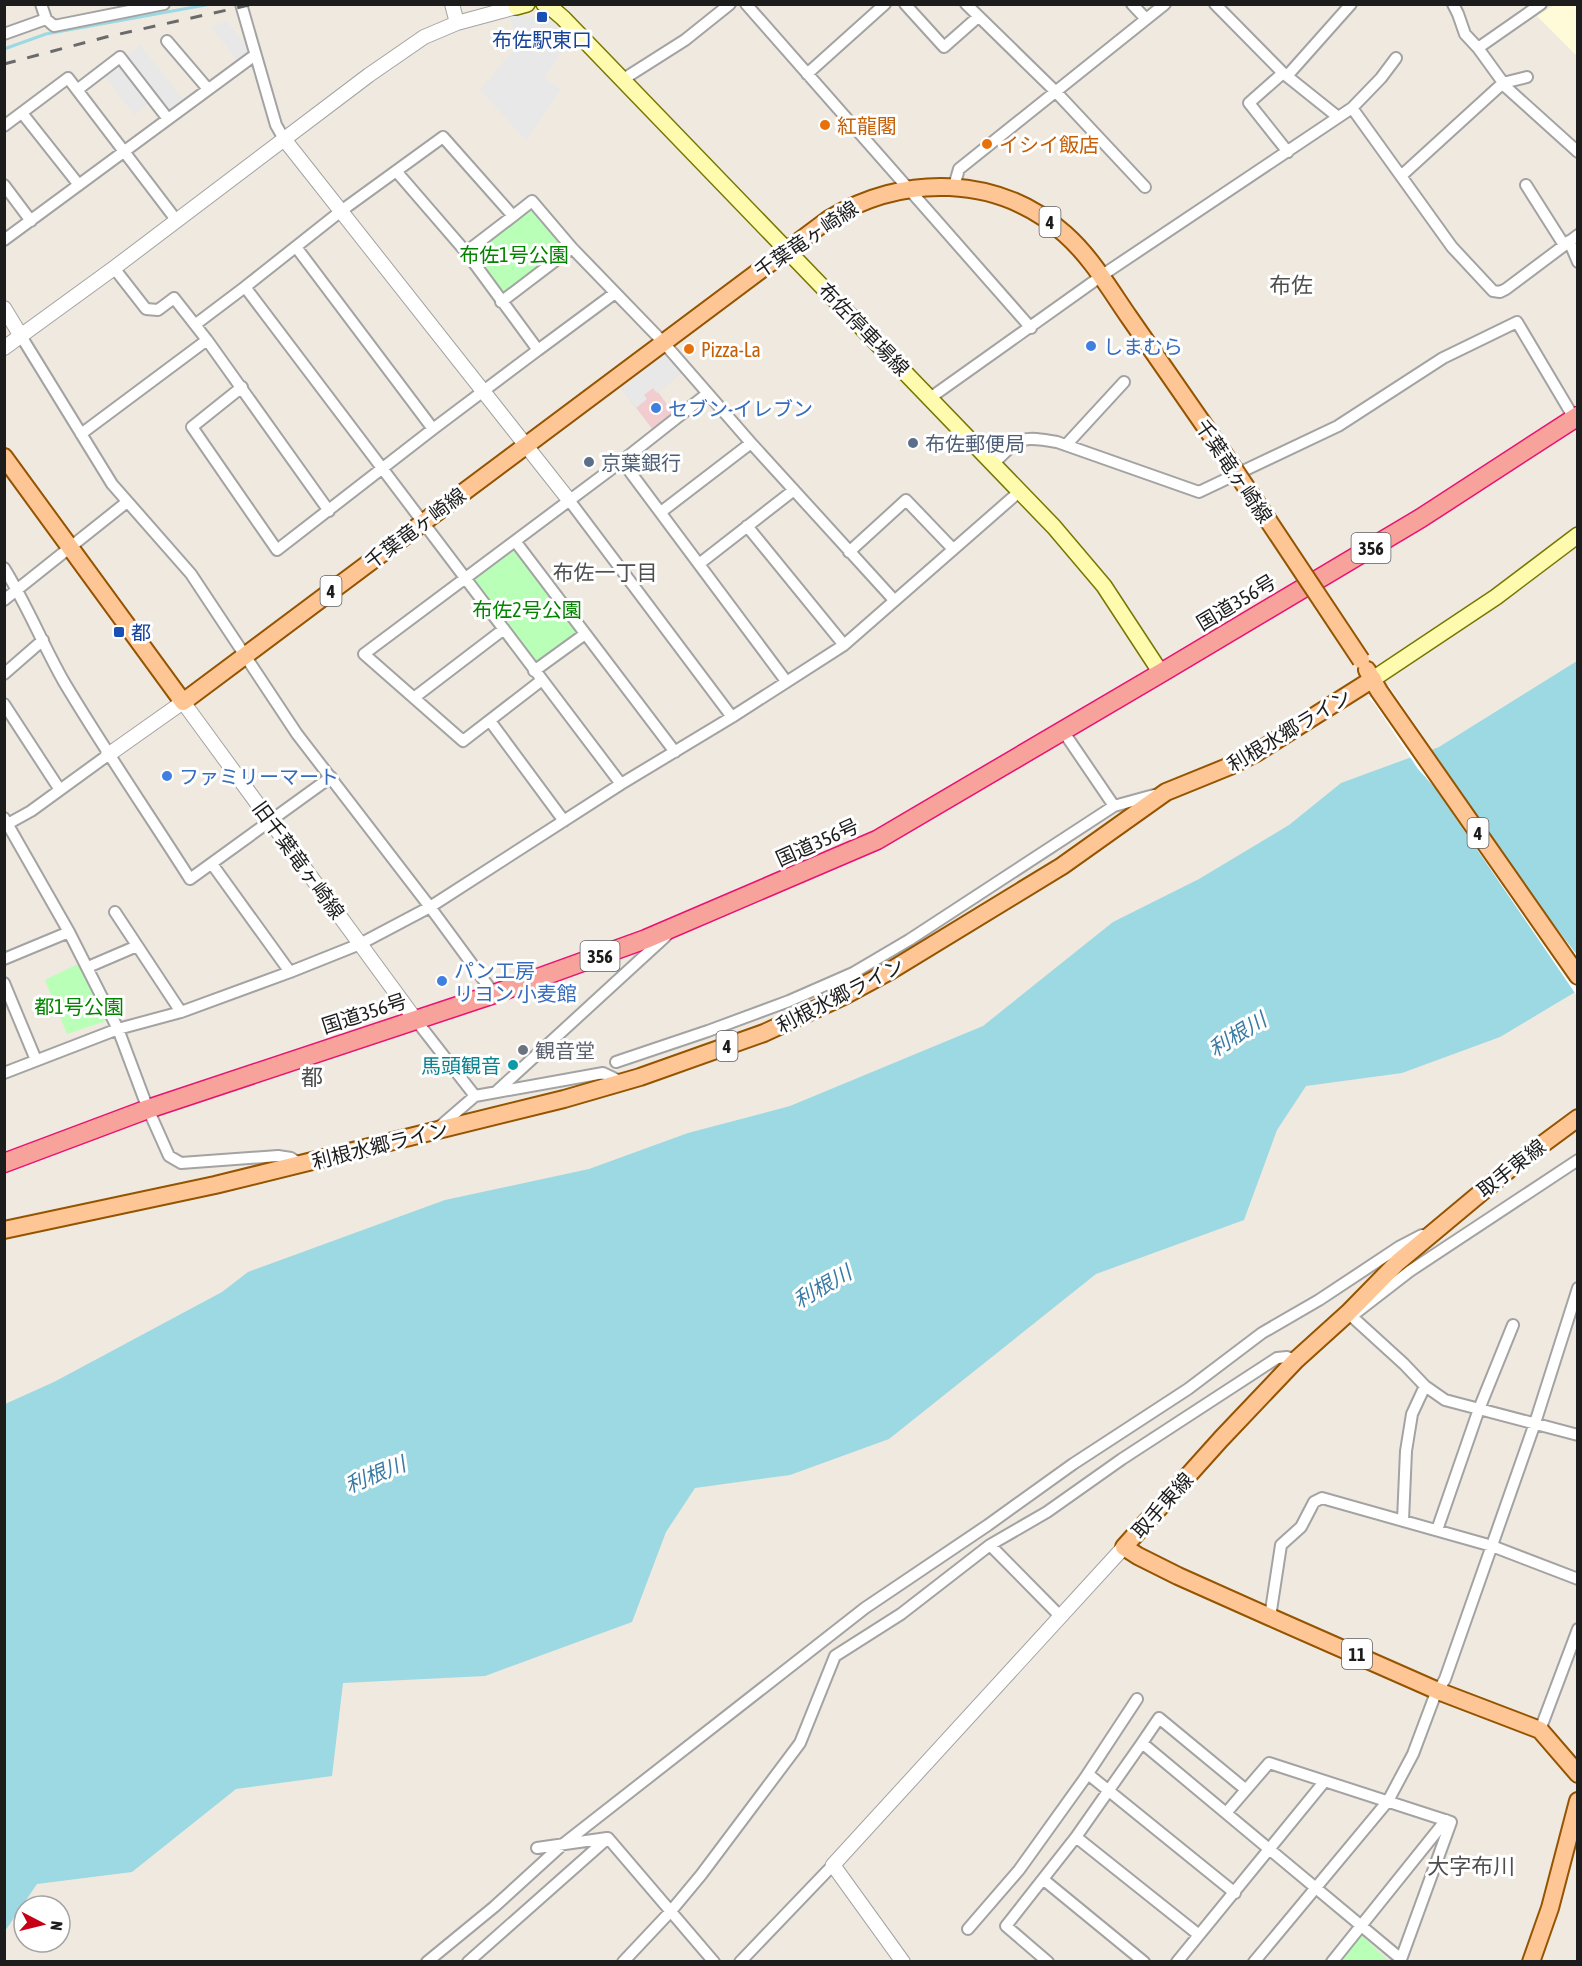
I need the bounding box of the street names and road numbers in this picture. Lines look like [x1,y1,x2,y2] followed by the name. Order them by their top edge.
[750,196,862,282] street label: 千葉竜ヶ崎線
[1040,207,1060,237] road number: 4
[814,278,914,380] street label: 布佐停車場線
[1191,415,1277,527] street label: 千葉竜ヶ崎線
[360,483,470,573] street label: 千葉竜ヶ崎線
[1352,533,1390,563] road number: 356
[1192,569,1280,635] street label: 国道356号
[320,576,342,606] road number: 4
[1223,684,1355,776] street label: 利根水郷ライン
[249,797,349,923] street label: 旧千葉竜ヶ崎線
[772,814,862,870] street label: 国道356号
[1468,818,1488,848] road number: 4
[580,941,620,971] road number: 356
[772,953,908,1037] street label: 利根水郷ライン
[319,988,409,1038] street label: 国道356号
[716,1031,738,1061] road number: 4
[309,1117,451,1173] street label: 利根水郷ライン
[1472,1134,1550,1202] street label: 取手東線
[1127,1468,1197,1542] street label: 取手東線
[1342,1639,1372,1669] road number: 11

